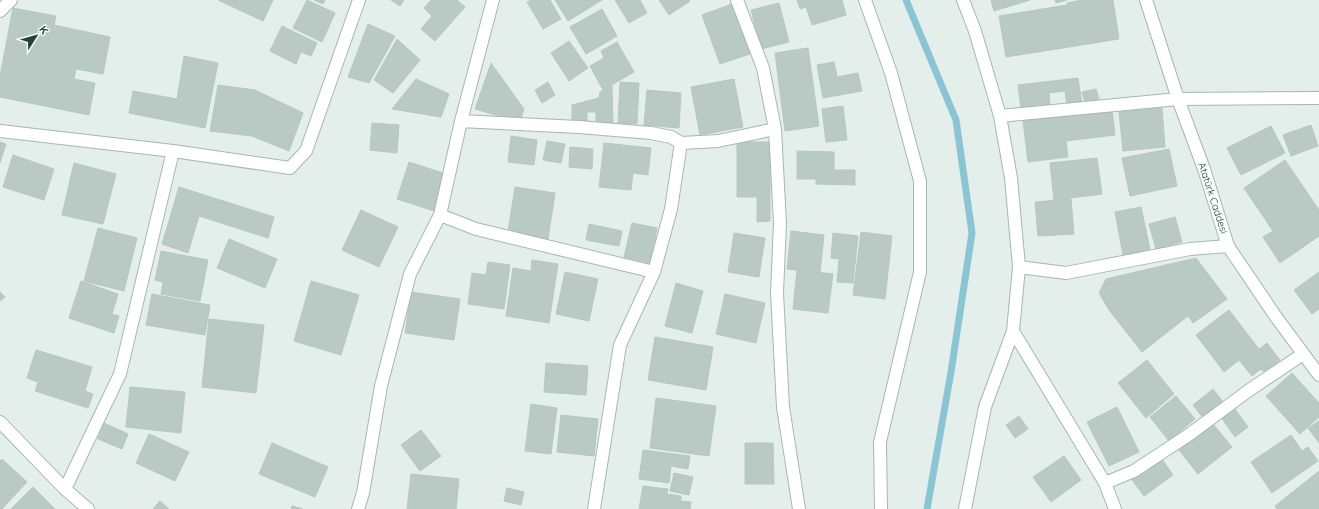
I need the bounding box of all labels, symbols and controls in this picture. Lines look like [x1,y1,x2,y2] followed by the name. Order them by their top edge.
[16,16,56,56] north arrow
[36,23,52,37] text: K
[1195,161,1231,235] street label: Atatürk Caddesi

